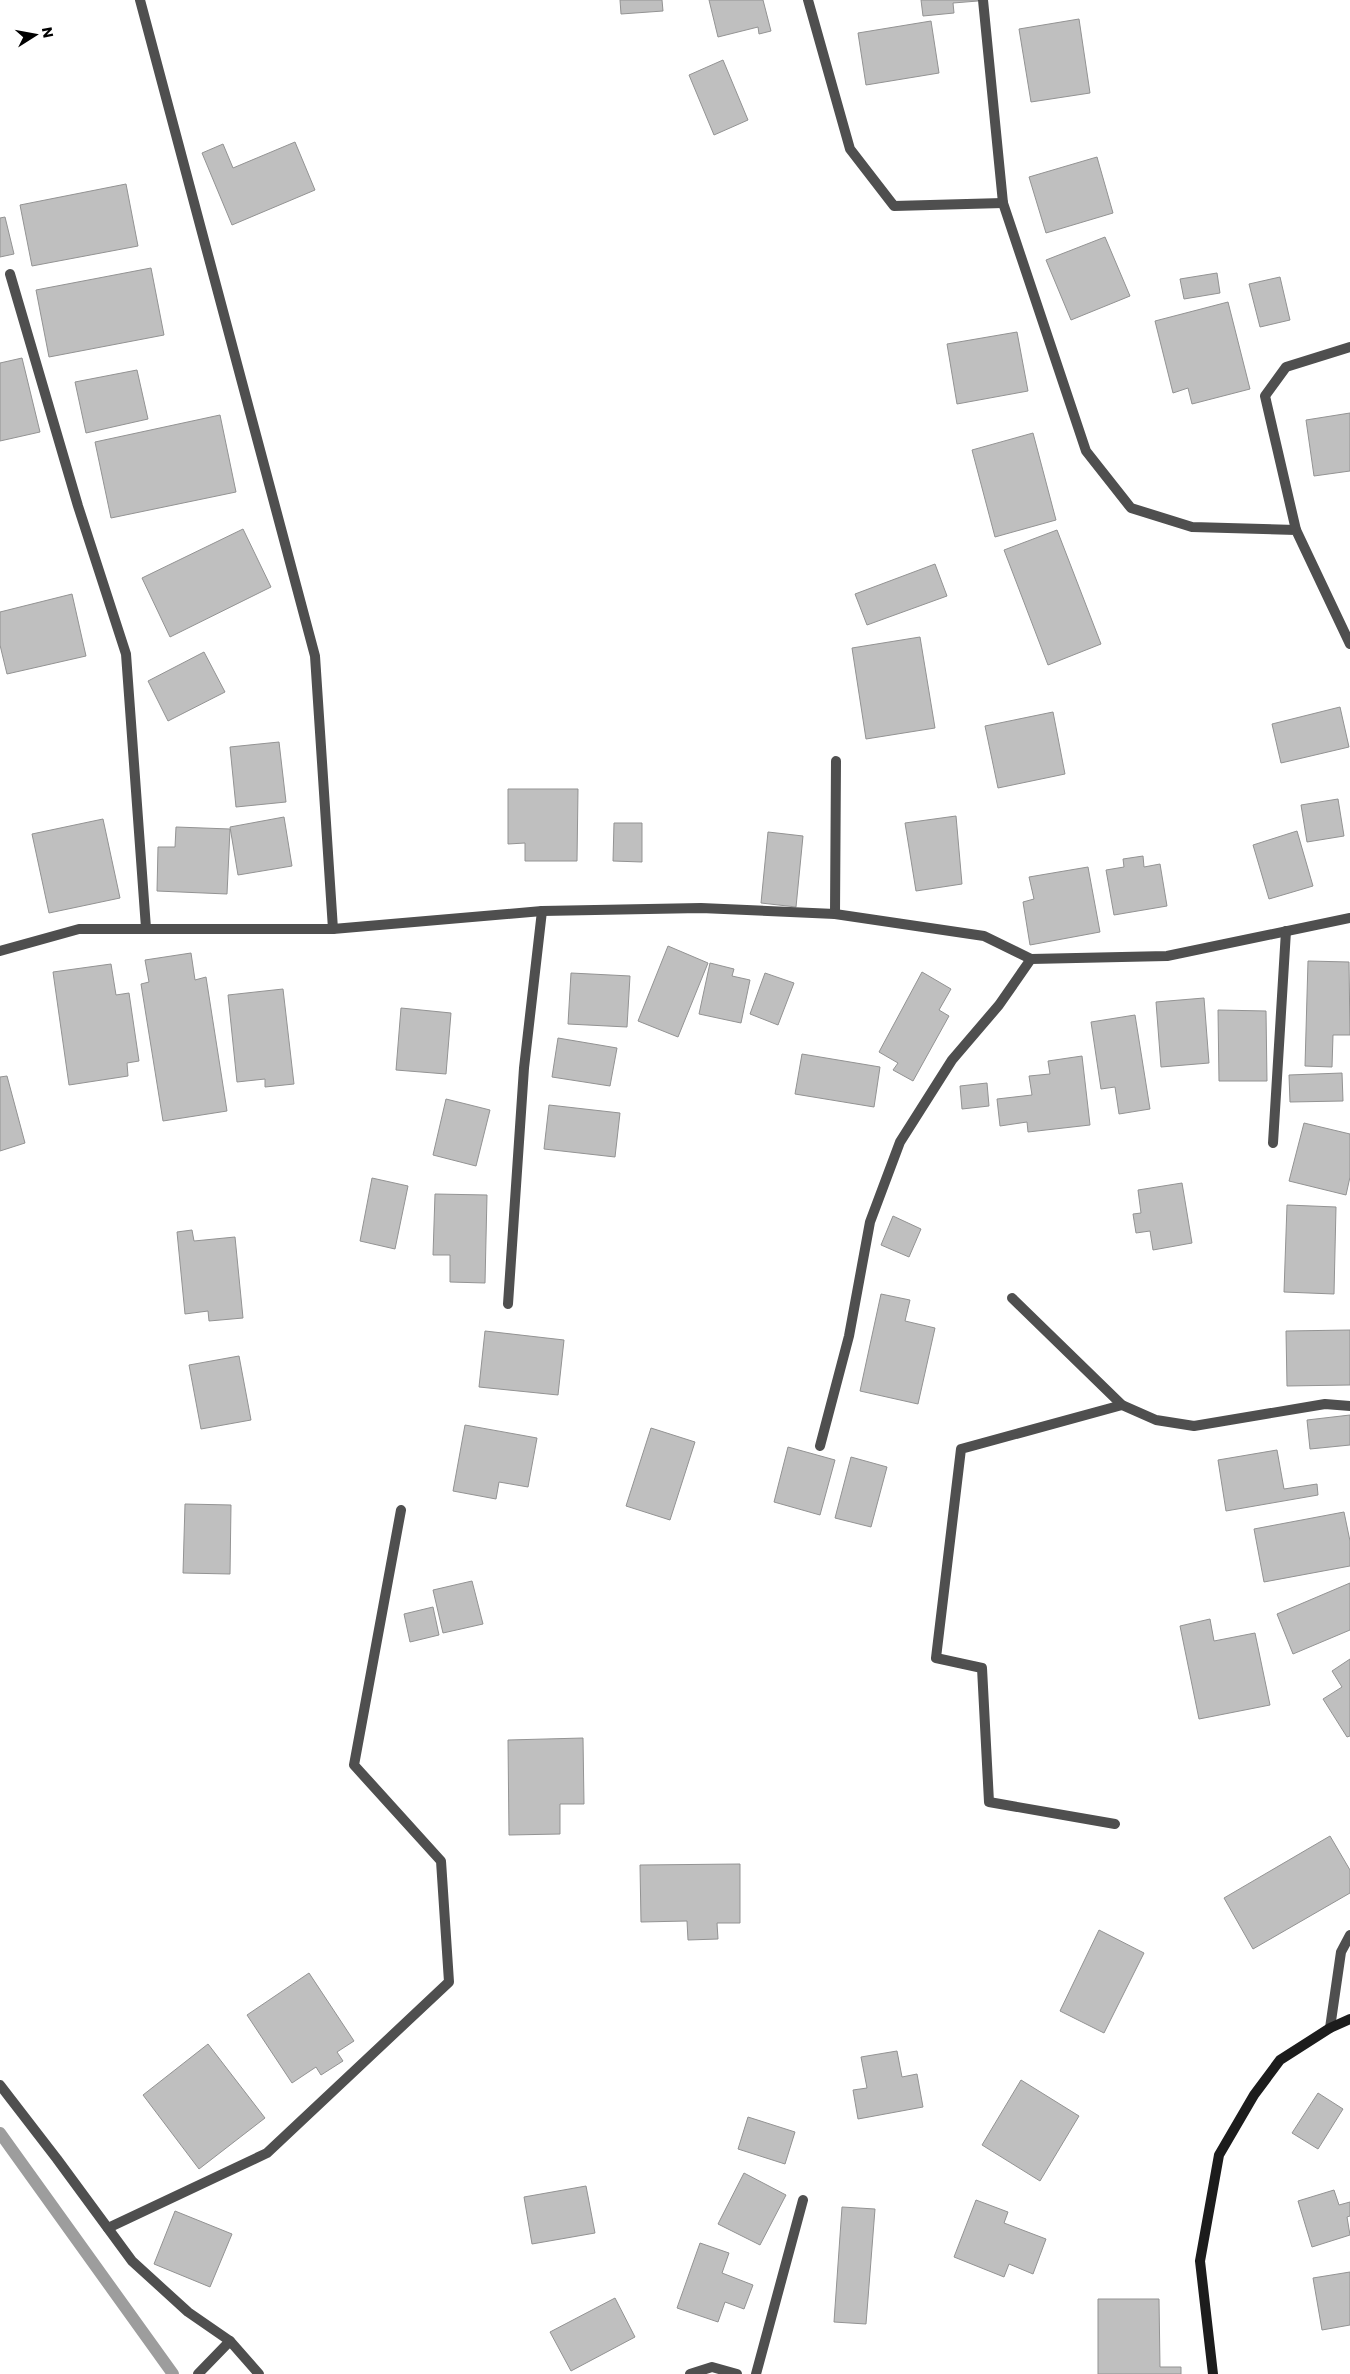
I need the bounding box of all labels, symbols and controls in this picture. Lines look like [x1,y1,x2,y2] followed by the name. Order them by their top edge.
[10,10,60,60] north arrow
[37,25,59,40] text: N

